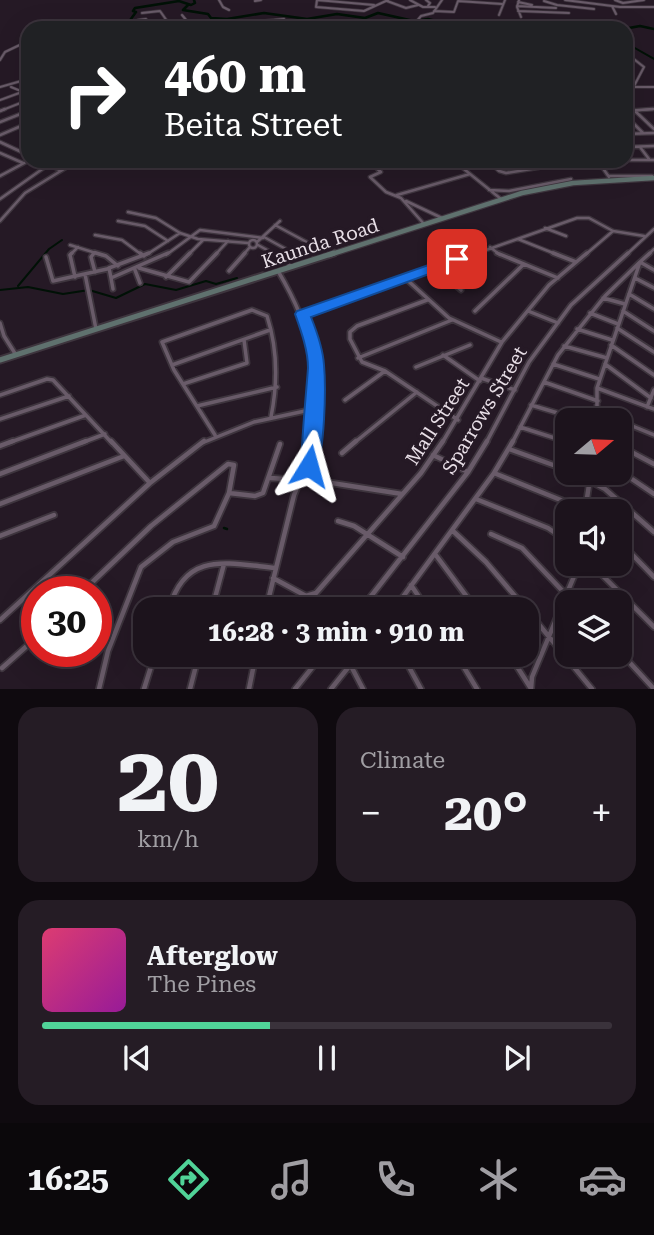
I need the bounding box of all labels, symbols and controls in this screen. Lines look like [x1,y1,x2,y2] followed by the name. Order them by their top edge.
[164,47,306,104] text: 460 m
[49,49,140,140] icon: right
[164,106,342,144] text: Beita Street
[259,214,382,273] street label: Kaunda Road
[427,229,487,289] pin
[438,240,476,278] icon: arrive
[437,342,532,478] street label: Sparrows Street
[401,373,474,469] street label: Mall Street
[555,408,632,485] north arrow
[555,408,632,667] map controls
[272,429,346,503] position arrow
[555,499,632,576] button: sound
[21,576,112,667] speed limit sign: 30
[555,590,632,667] button: layers
[208,617,464,647] text: 16:28 · 3 min · 910 m
[117,727,219,833] text: 20
[360,747,445,774] text: Climate
[444,782,528,843] text: 20°
[360,791,381,835] text: −
[591,791,612,835] text: +
[137,826,199,853] text: km/h
[147,941,278,971] text: Afterglow
[147,971,256,998] text: The Pines
[118,1039,156,1077] icon: previous
[308,1039,346,1077] icon: pause
[498,1039,536,1077] icon: next
[164,1155,213,1204] icon: directions
[267,1155,316,1204] icon: music
[371,1155,420,1204] icon: phone
[474,1155,523,1204] icon: climate
[578,1155,627,1204] icon: car
[27,1160,109,1198] text: 16:25

